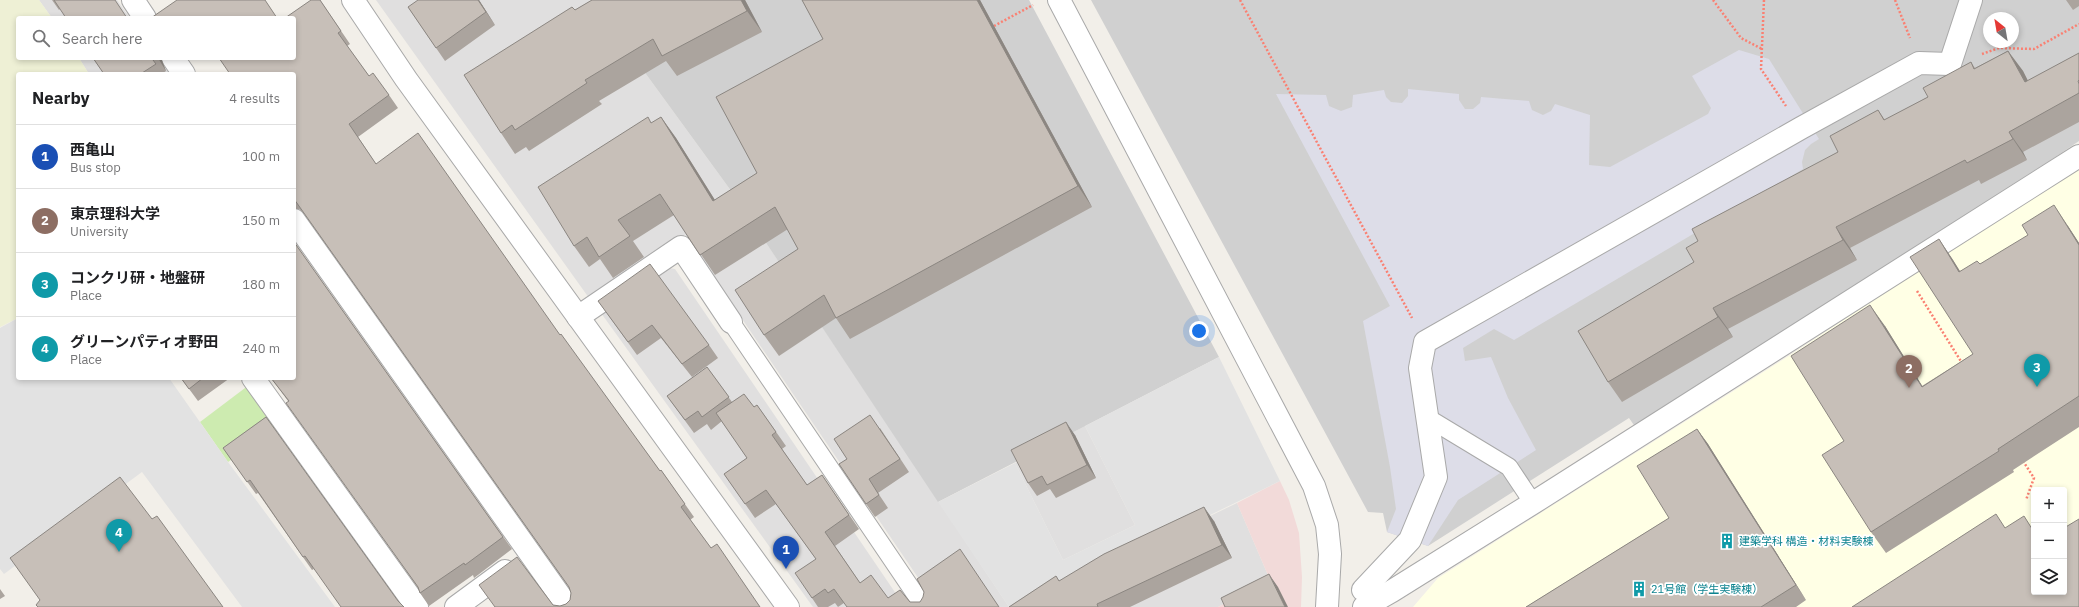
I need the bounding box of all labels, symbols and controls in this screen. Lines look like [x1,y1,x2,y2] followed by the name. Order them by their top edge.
[1983,12,2019,48] north arrow
[16,16,296,60] search box
[30,27,52,49] icon: search
[62,29,142,48] text: Search here
[32,87,90,109] text: Nearby
[229,90,280,107] text: 4 results
[70,140,115,159] text: 西亀山
[41,148,49,165] text: 1
[242,148,280,165] text: 100 m
[70,159,121,176] text: Bus stop
[70,204,160,223] text: 東京理科大学
[41,212,49,229] text: 2
[242,212,280,229] text: 150 m
[70,223,128,240] text: University
[70,268,205,287] text: コンクリ研・地盤研
[41,276,49,293] text: 3
[242,276,280,293] text: 180 m
[70,287,102,304] text: Place
[1189,321,1209,341] your location
[70,332,218,351] text: グリーンパティオ野田
[41,340,49,357] text: 4
[242,340,280,357] text: 240 m
[70,351,102,368] text: Place
[2024,354,2050,387] pin: 3
[1896,355,1922,388] pin: 2
[2031,487,2067,595] map controls
[2031,487,2067,523] button: +
[106,519,132,552] pin: 4
[2031,523,2067,559] button: −
[1718,532,1736,550] building icon: 建築学科 構造・材料実験棟
[1739,534,1874,548] place label: 建築学科 構造・材料実験棟
[773,536,799,569] pin: 1
[2031,559,2067,595] button: layers
[1630,580,1648,598] building icon: 21号館（学生実験棟）
[1651,582,1763,596] place label: 21号館（学生実験棟）

